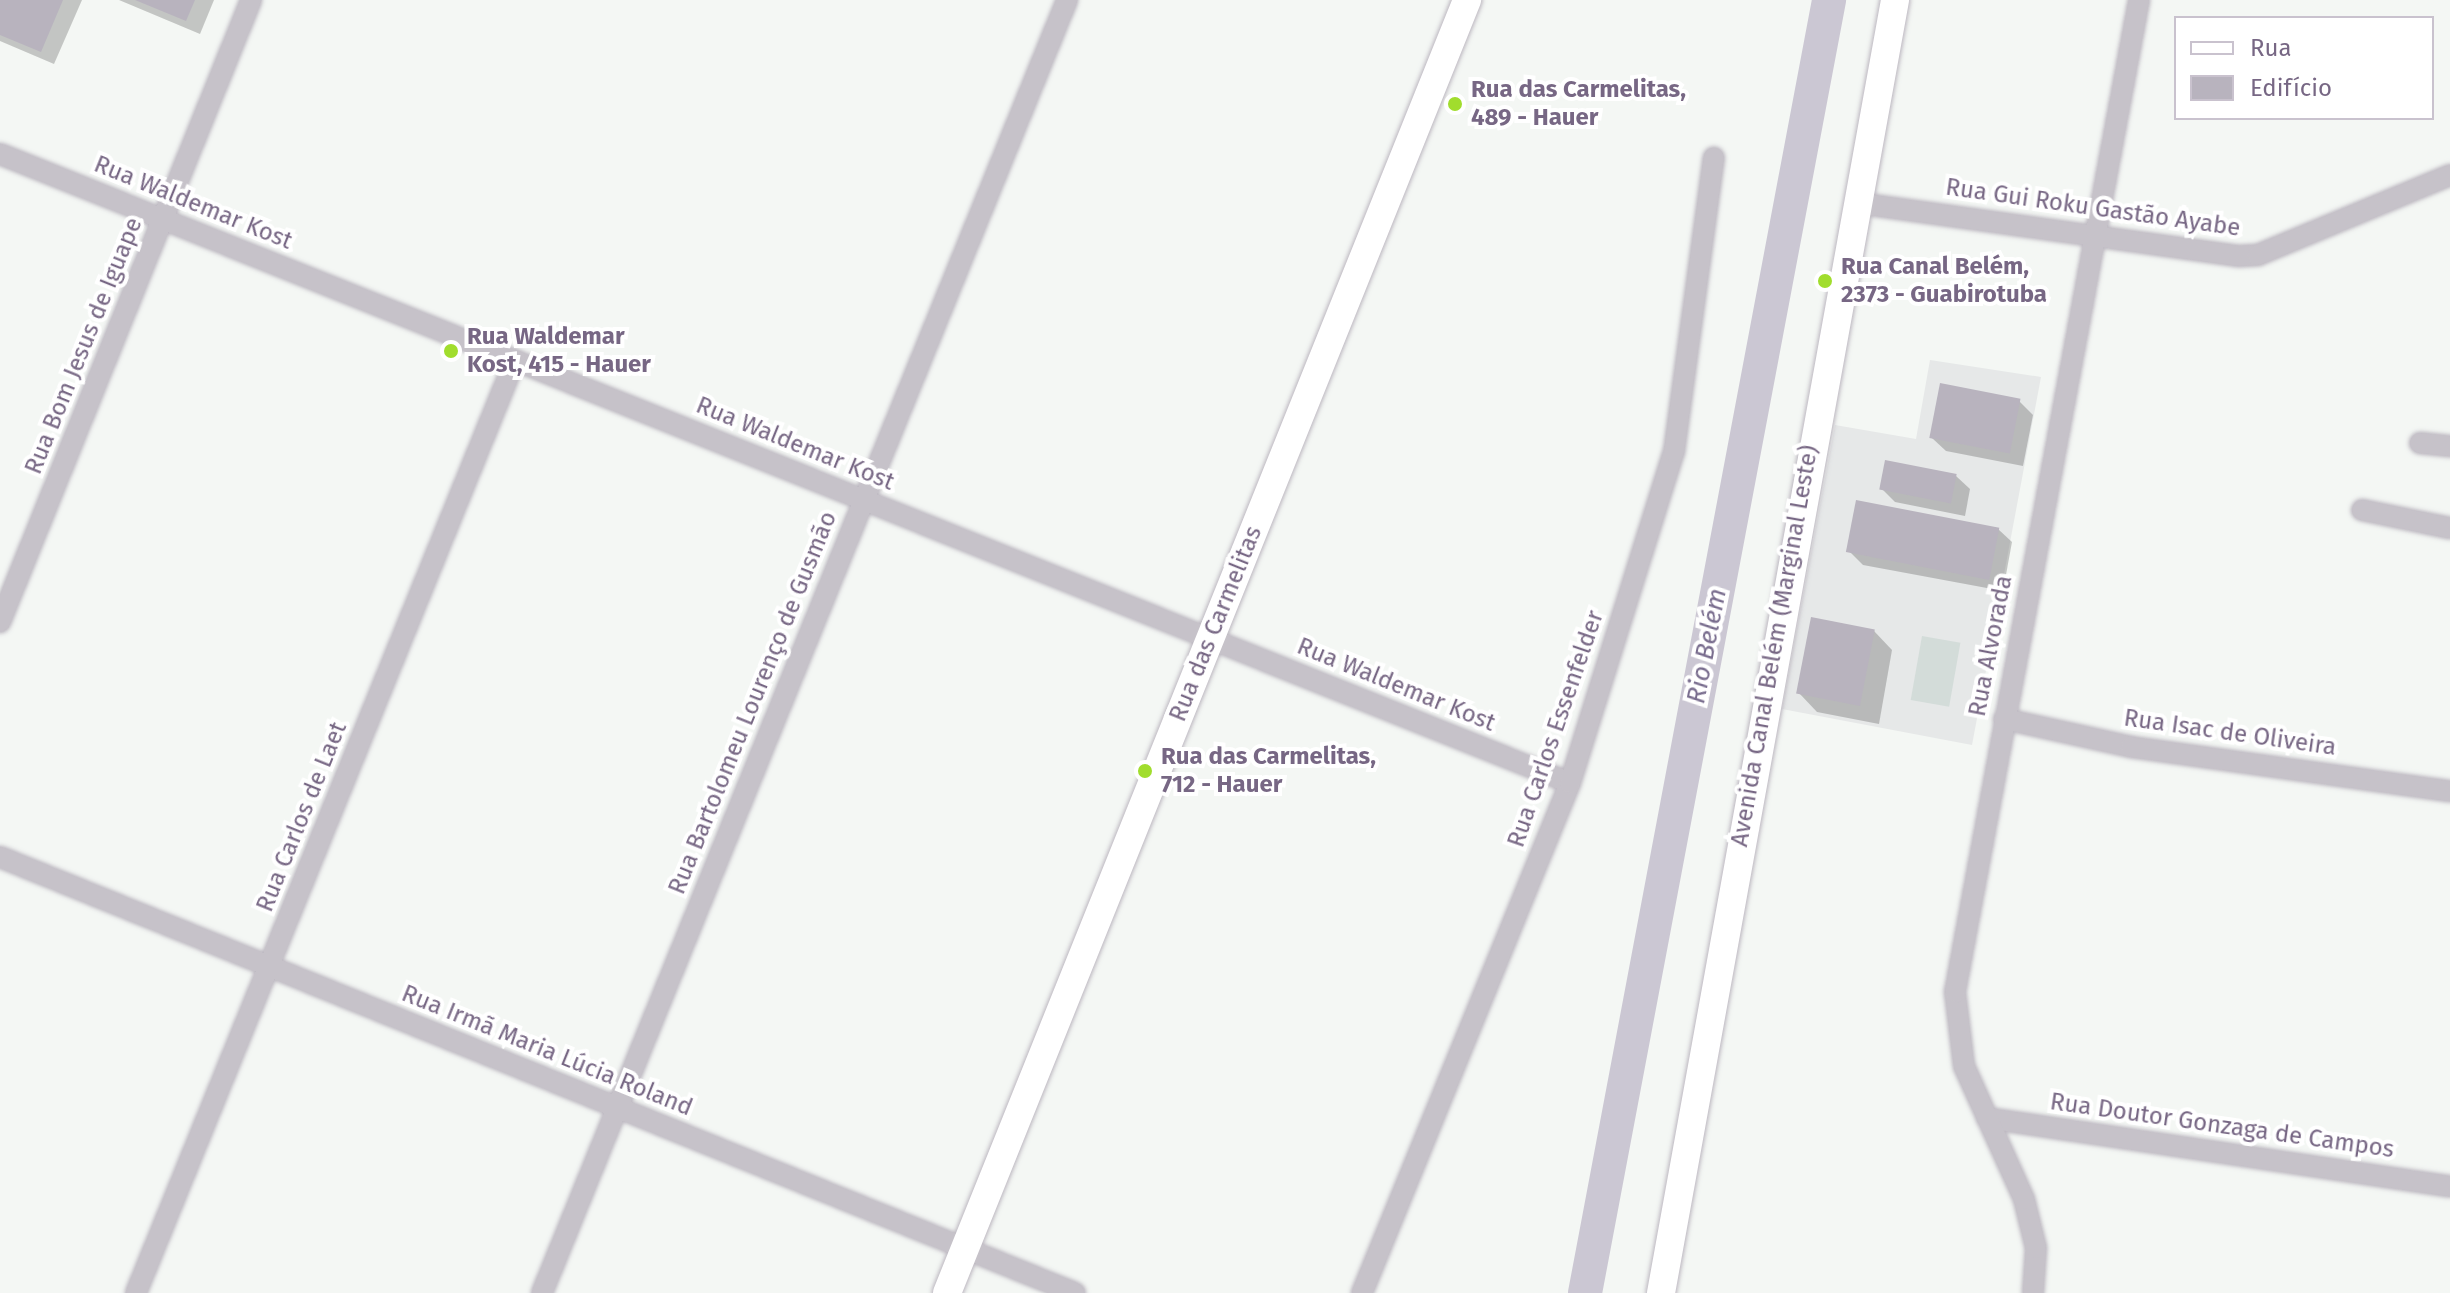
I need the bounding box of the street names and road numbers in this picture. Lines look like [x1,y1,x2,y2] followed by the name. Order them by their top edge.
[90,150,296,256] street label: Rua Waldemar Kost
[1944,173,2242,243] street label: Rua Gui Roku Gastão Ayabe
[19,214,149,478] street label: Rua Bom Jesus de Iguape
[692,391,898,497] street label: Rua Waldemar Kost
[1725,443,1825,849] street label: Avenida Canal Belém (Marginal Leste)
[663,507,843,899] street label: Rua Bartolomeu Lourenço de Gusmão
[1164,522,1268,726] street label: Rua das Carmelitas
[1963,573,2019,719] street label: Rua Alvorada
[1502,607,1610,851] street label: Rua Carlos Essenfelder
[1293,632,1499,738] street label: Rua Waldemar Kost
[2122,704,2338,762] street label: Rua Isac de Oliveira
[251,718,353,916] street label: Rua Carlos de Laet
[397,979,697,1123] street label: Rua Irmã Maria Lúcia Roland
[2048,1088,2396,1164] street label: Rua Doutor Gonzaga de Campos

